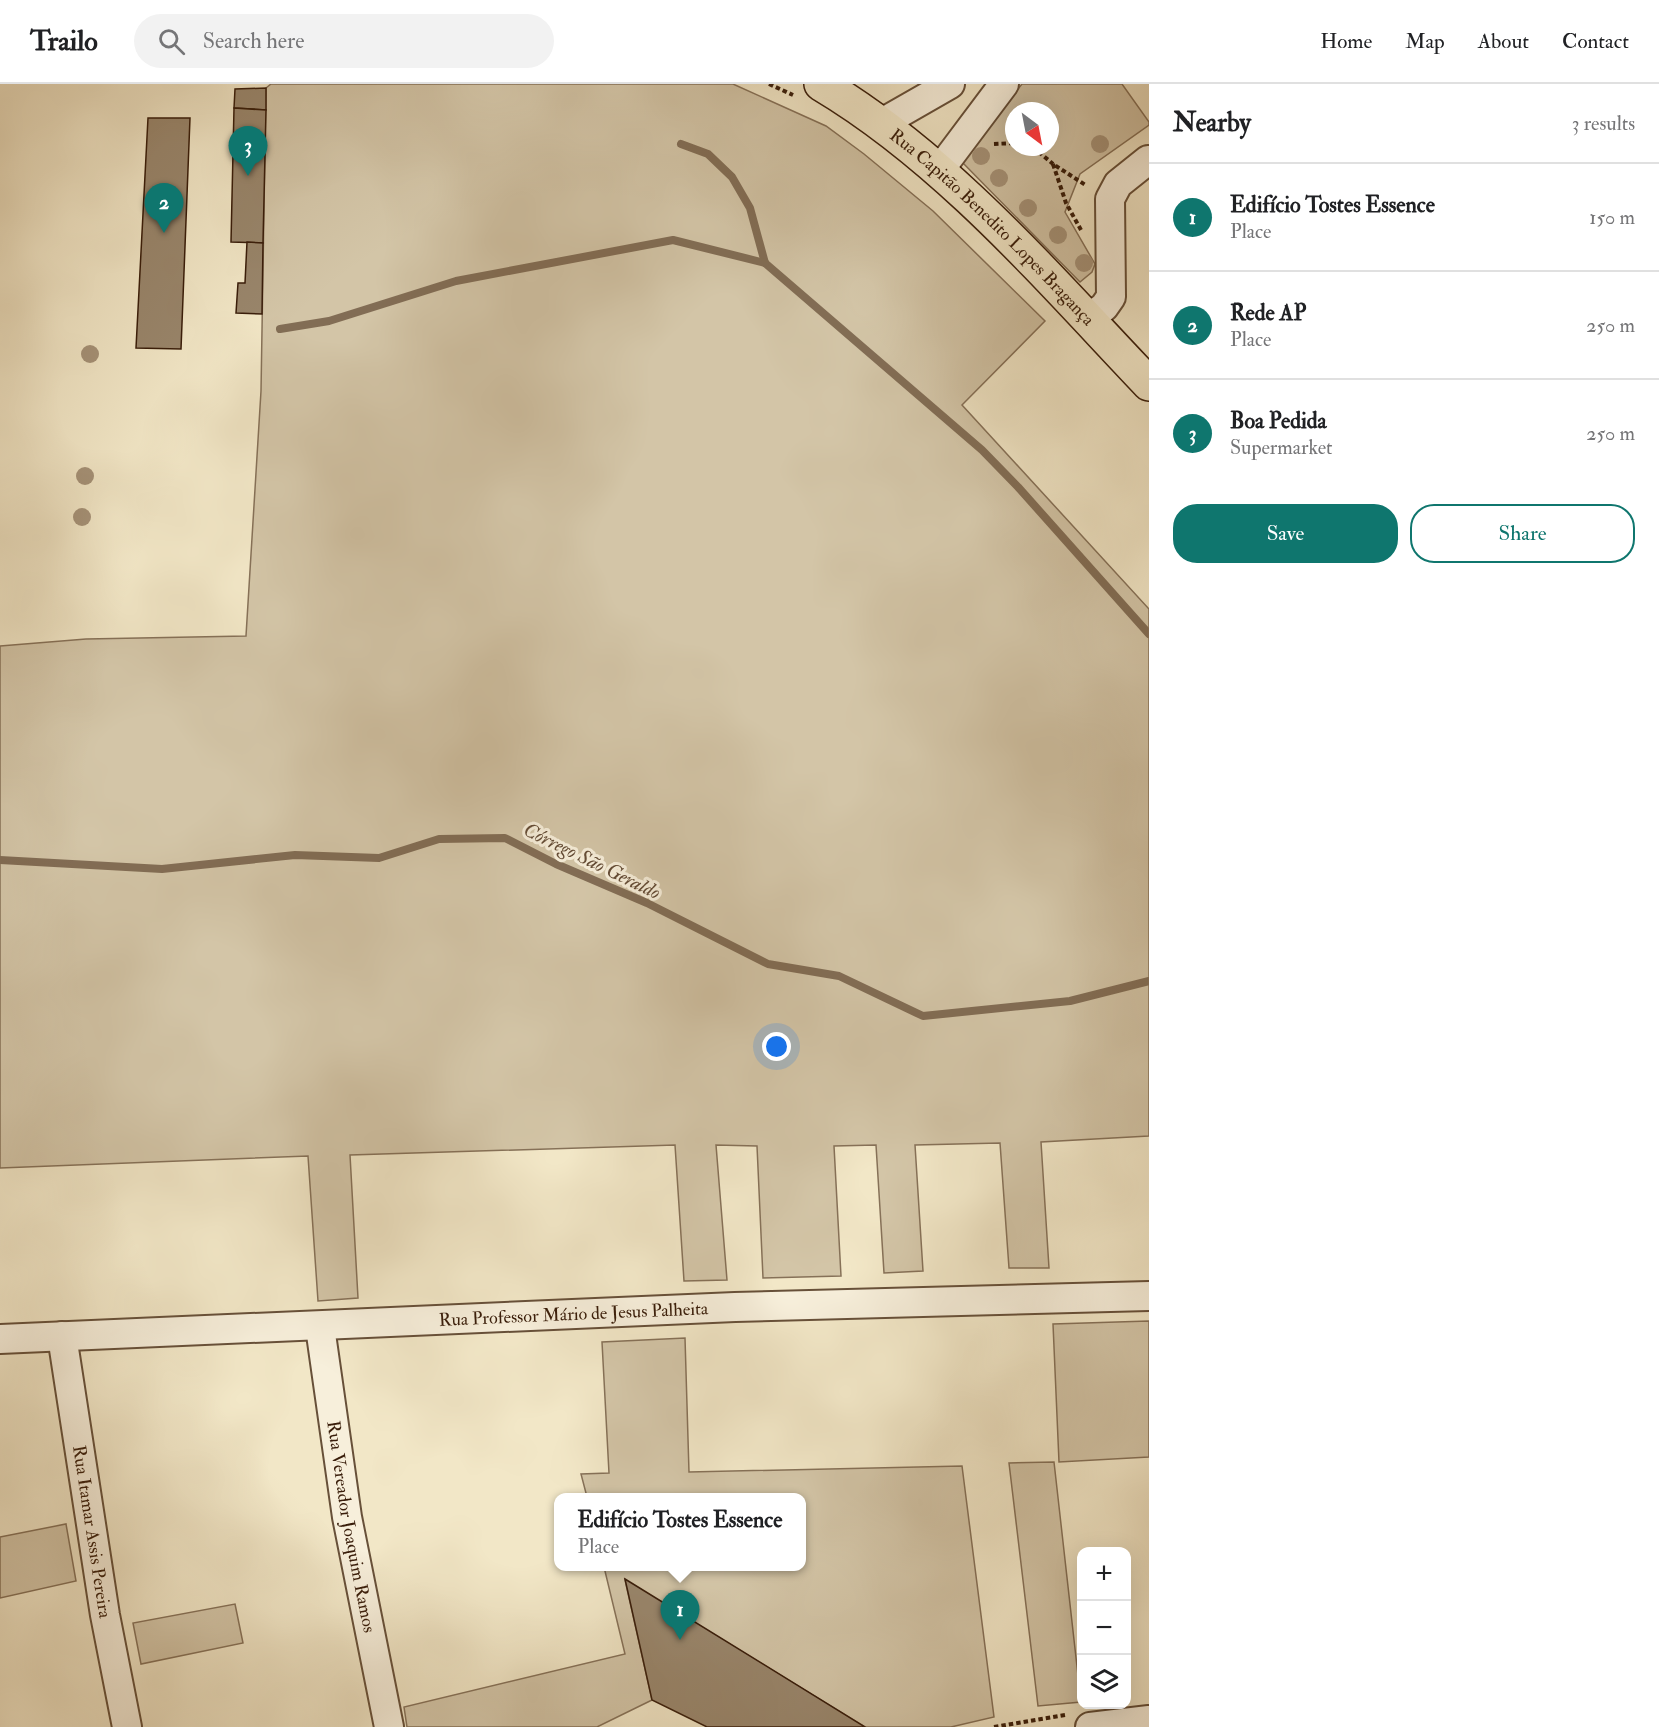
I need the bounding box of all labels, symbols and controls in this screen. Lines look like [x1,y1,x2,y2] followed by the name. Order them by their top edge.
[134,14,554,68] search box
[30,24,98,59] text: Trailo
[155,25,188,58] icon: search
[203,27,304,55] text: Search here
[1320,28,1372,55] text: Home
[1405,28,1445,55] text: Map
[1478,28,1529,55] text: About
[1562,28,1629,55] text: Contact
[1005,102,1059,156] north arrow
[1173,107,1251,139] text: Nearby
[1572,111,1635,136] text: 3 results
[885,123,1100,331] street label: Rua Capitão Benedito Lopes Bragança
[228,126,268,176] pin: 3
[144,184,184,233] pin: 2
[1230,191,1435,219] text: Edifício Tostes Essence
[1189,205,1196,230] text: 1
[1589,205,1635,230] text: 150 m
[1230,219,1271,244] text: Place
[1230,299,1306,327] text: Rede AP
[1187,313,1198,338] text: 2
[1586,313,1635,338] text: 250 m
[1230,327,1271,352] text: Place
[1230,407,1327,435] text: Boa Pedida
[1189,421,1196,446] text: 3
[1586,421,1635,446] text: 250 m
[1230,435,1333,460] text: Supermarket
[1173,504,1398,563] button: Save
[1410,504,1635,563] button: Share
[519,817,665,905] water label: Córrego São Geraldo
[762,1032,791,1061] your location
[438,1297,709,1331] street label: Rua Professor Mário de Jesus Palheita
[322,1419,381,1635] street label: Rua Vereador Joaquim Ramos
[67,1444,117,1620] street label: Rua Itamar Assis Pereira
[554,1493,806,1571] popup
[578,1506,782,1534] text: Edifício Tostes Essence
[578,1534,619,1559] text: Place
[1077,1547,1131,1709] map controls
[1077,1547,1131,1601] button: +
[660,1590,700,1640] pin: 1
[1077,1601,1131,1655] button: −
[1077,1655,1131,1709] button: layers

